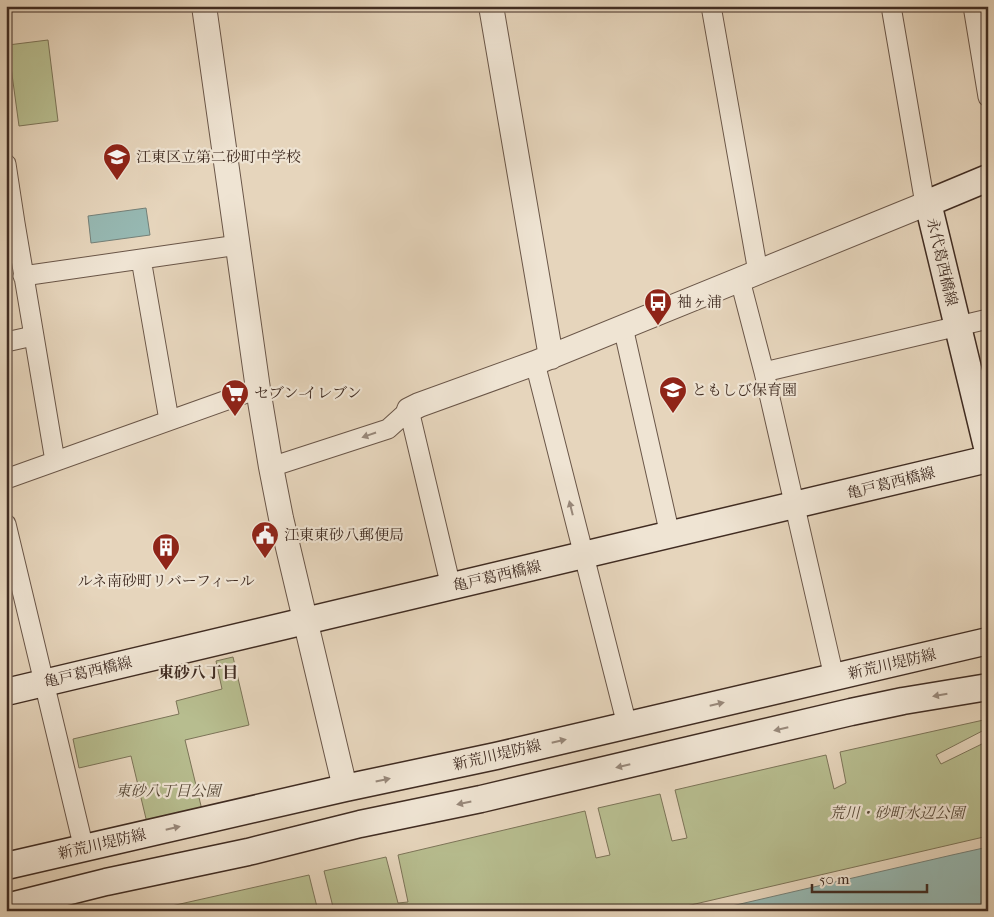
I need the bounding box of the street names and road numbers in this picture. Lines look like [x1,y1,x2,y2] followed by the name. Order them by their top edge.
[923,216,961,308] street label: 永代葛西橋線
[845,463,937,503] street label: 亀戸葛西橋線
[451,557,543,595] street label: 亀戸葛西橋線
[846,645,938,683] street label: 新荒川堤防線
[42,653,134,691] street label: 亀戸葛西橋線
[451,736,543,774] street label: 新荒川堤防線
[56,825,148,863] street label: 新荒川堤防線

